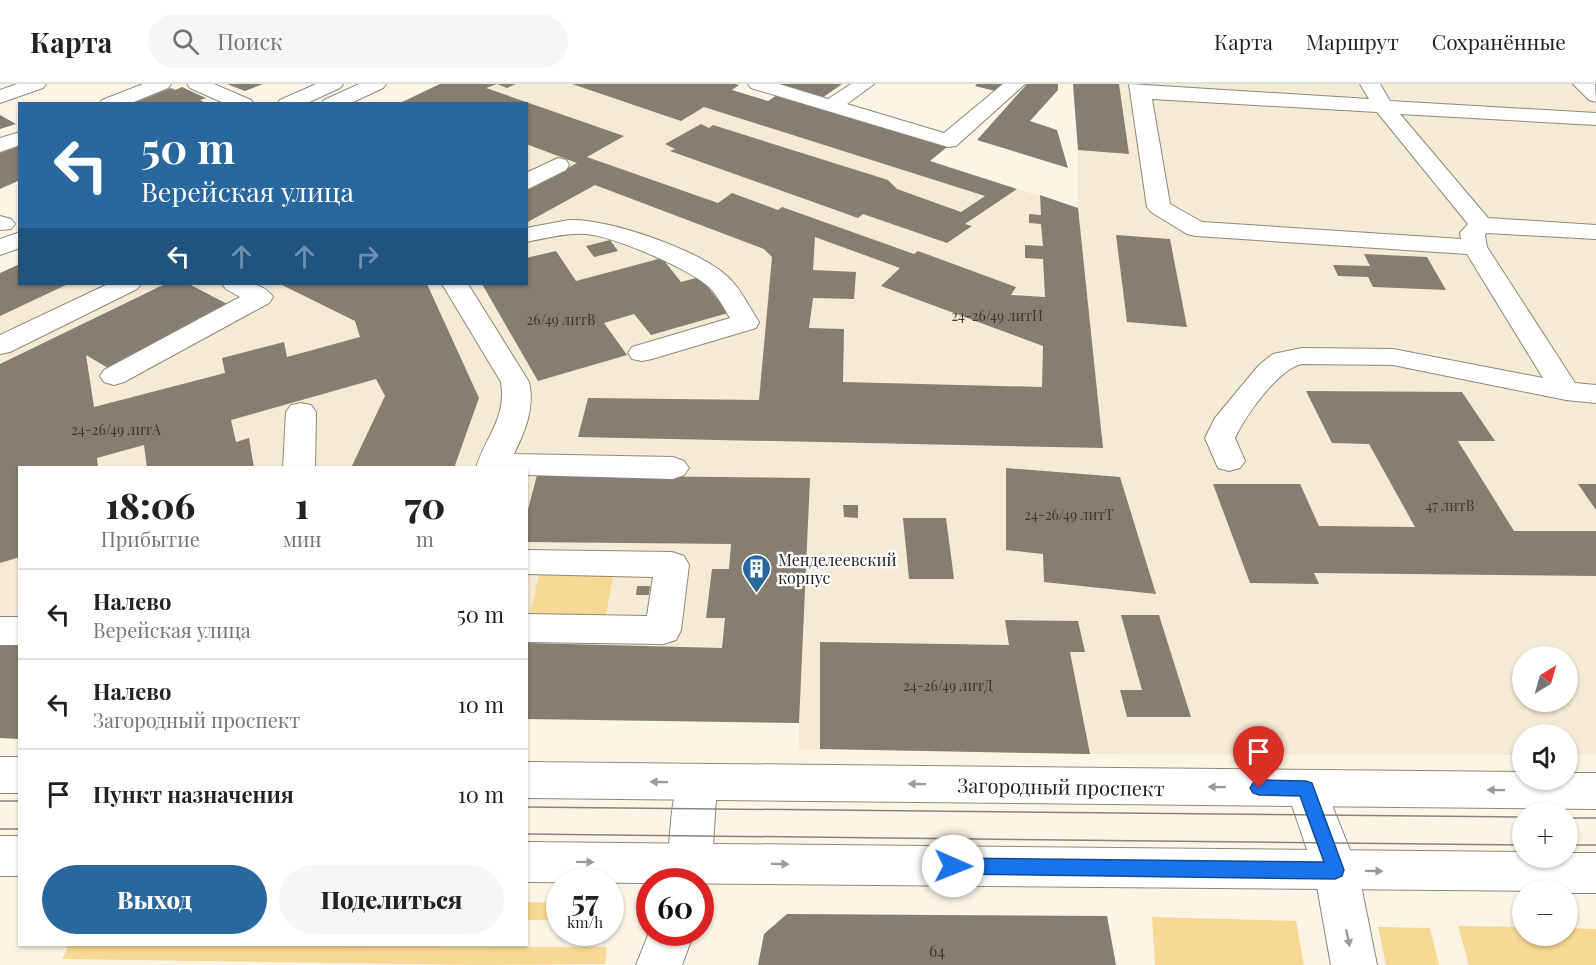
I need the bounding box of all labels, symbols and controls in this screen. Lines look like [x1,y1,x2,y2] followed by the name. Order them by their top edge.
[148,14,568,68] search box
[30,23,112,60] text: Карта
[169,25,202,58] icon: search
[217,26,283,56] text: Поиск
[1214,27,1273,55] text: Карта
[1306,27,1399,55] text: Маршрут
[1432,27,1566,55] text: Сохранённые
[141,119,235,175] text: 50 m
[42,126,120,204] icon: left
[141,173,354,209] text: Верейская улица
[162,240,195,273] icon: left
[225,240,258,273] icon: ahead
[288,240,321,273] icon: ahead
[351,240,384,273] icon: right
[951,306,1043,325] house number: 24-26/49 литИ
[527,310,596,329] house number: 26/49 литВ
[71,420,161,439] house number: 24-26/49 литА
[105,480,195,528] text: 18:06
[295,480,309,528] text: 1
[404,480,445,528] text: 70
[1426,496,1475,515] house number: 47 литВ
[1024,505,1114,524] house number: 24-26/49 литТ
[101,525,200,552] text: Прибытие
[283,525,322,552] text: мин
[416,525,434,552] text: m
[778,549,897,588] place label: Менделеевский корпус
[741,552,773,594] building icon: Менделеевский корпус
[93,586,171,616] text: Налево
[42,598,75,631] icon: left
[457,599,504,629] text: 50 m
[93,616,251,643] text: Верейская улица
[1512,646,1578,712] north arrow
[1512,646,1578,946] map controls
[93,676,171,706] text: Налево
[903,676,993,695] house number: 24-26/49 литД
[42,688,75,721] icon: left
[458,689,504,719] text: 10 m
[93,706,300,733] text: Загородный проспект
[1512,724,1578,790] button: sound
[1233,726,1284,788] pin
[1242,735,1275,768] icon: arrive
[957,771,1165,801] street label: Загородный проспект
[649,777,668,787] one-way arrow
[42,778,75,811] icon: arrive
[93,779,294,809] text: Пункт назначения
[458,779,504,809] text: 10 m
[907,779,926,789] one-way arrow
[1207,782,1226,792] one-way arrow
[1486,785,1505,795] one-way arrow
[1512,802,1578,868] button: +
[921,834,985,898] position arrow
[575,857,594,867] one-way arrow
[770,859,789,869] one-way arrow
[42,865,267,934] button: Выход
[279,865,504,934] button: Поделиться
[1364,866,1383,876] one-way arrow
[636,868,714,946] speed limit sign: 60
[571,880,599,920] text: 57
[1512,880,1578,946] button: −
[567,912,603,932] text: km/h
[1344,929,1353,948] one-way arrow
[929,940,945,961] house number: 64

